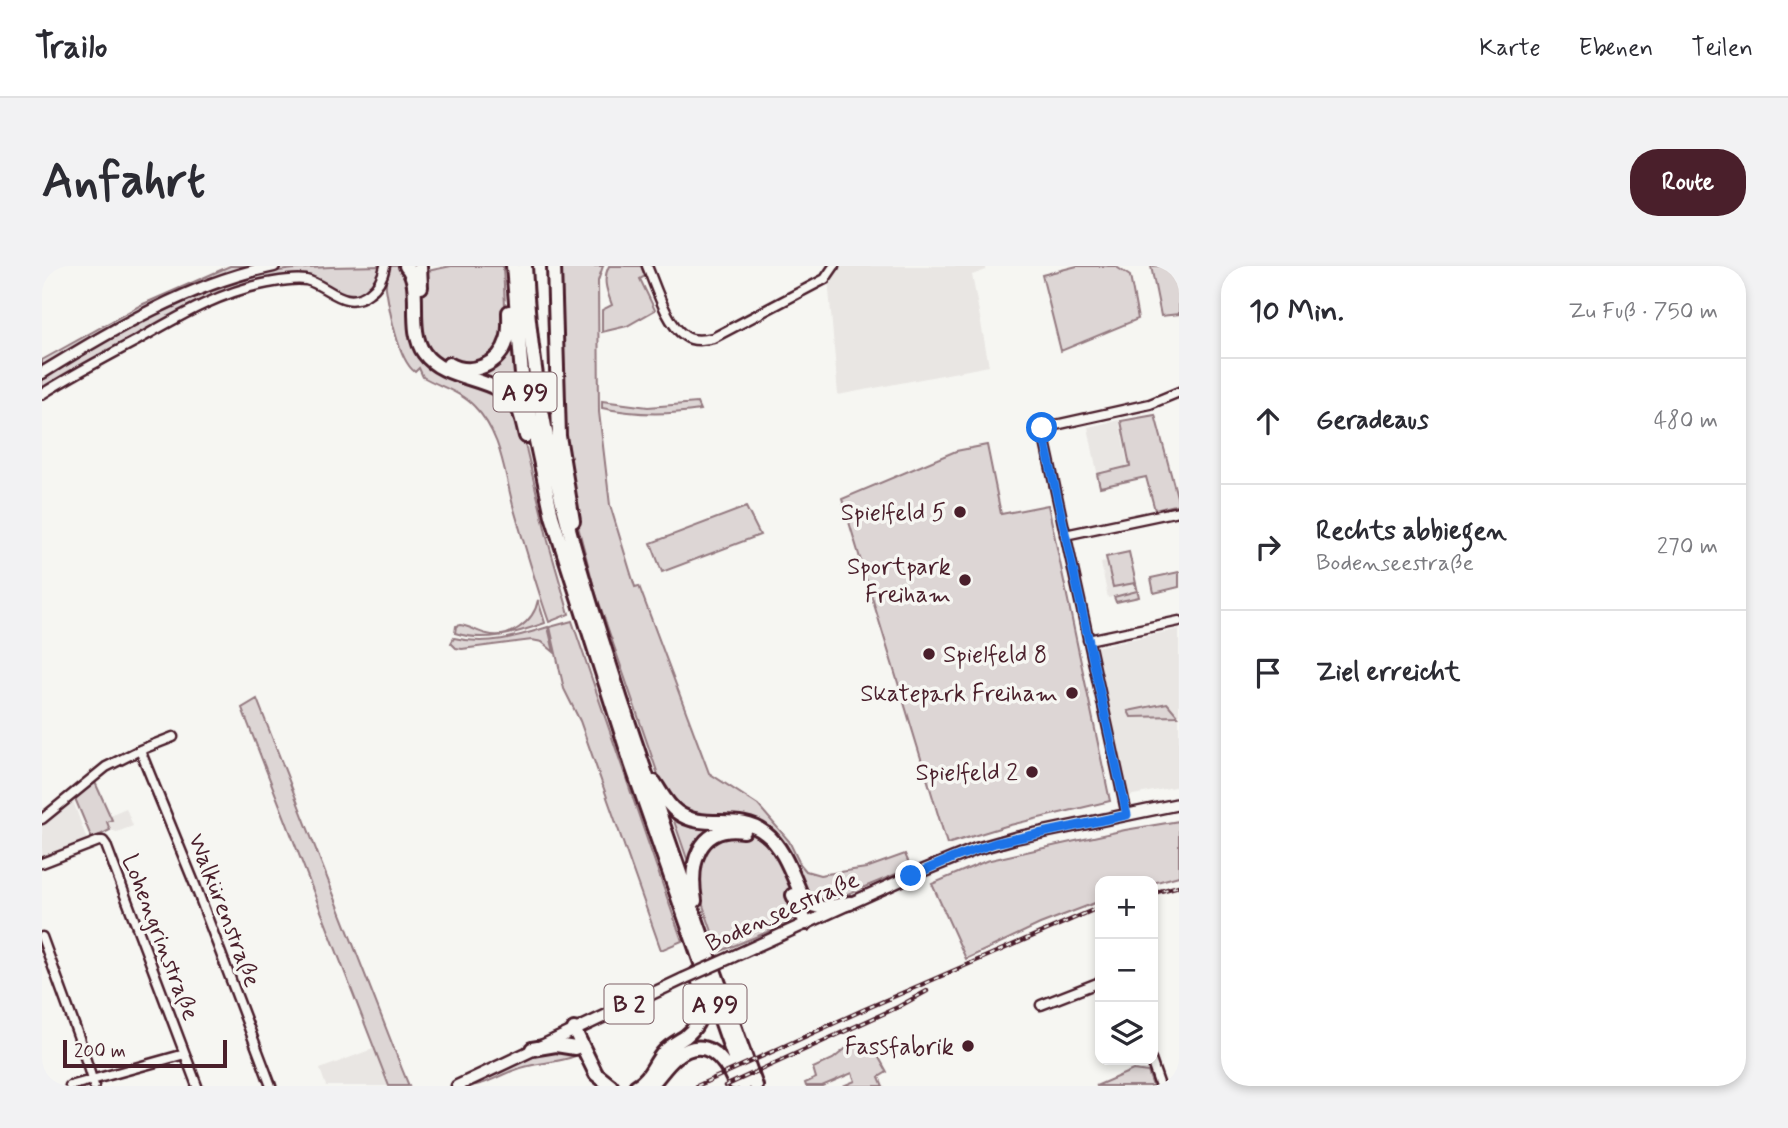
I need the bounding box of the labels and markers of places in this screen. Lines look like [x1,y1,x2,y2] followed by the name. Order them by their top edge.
[841,498,946,529] place label: Spielfeld 5
[952,504,968,520] marker: Spielfeld 5
[847,552,951,611] place label: Sportpark Freiham
[957,572,973,588] marker: Sportpark Freiham
[943,640,1047,671] place label: Spielfeld 8
[921,646,937,662] marker: Spielfeld 8
[860,679,1058,710] place label: Skatepark Freiham
[1064,685,1080,701] marker: Skatepark Freiham
[915,758,1018,789] place label: Spielfeld 2
[1024,764,1040,780] marker: Spielfeld 2
[845,1032,954,1063] place label: Fassfabrik
[960,1038,976,1054] marker: Fassfabrik

